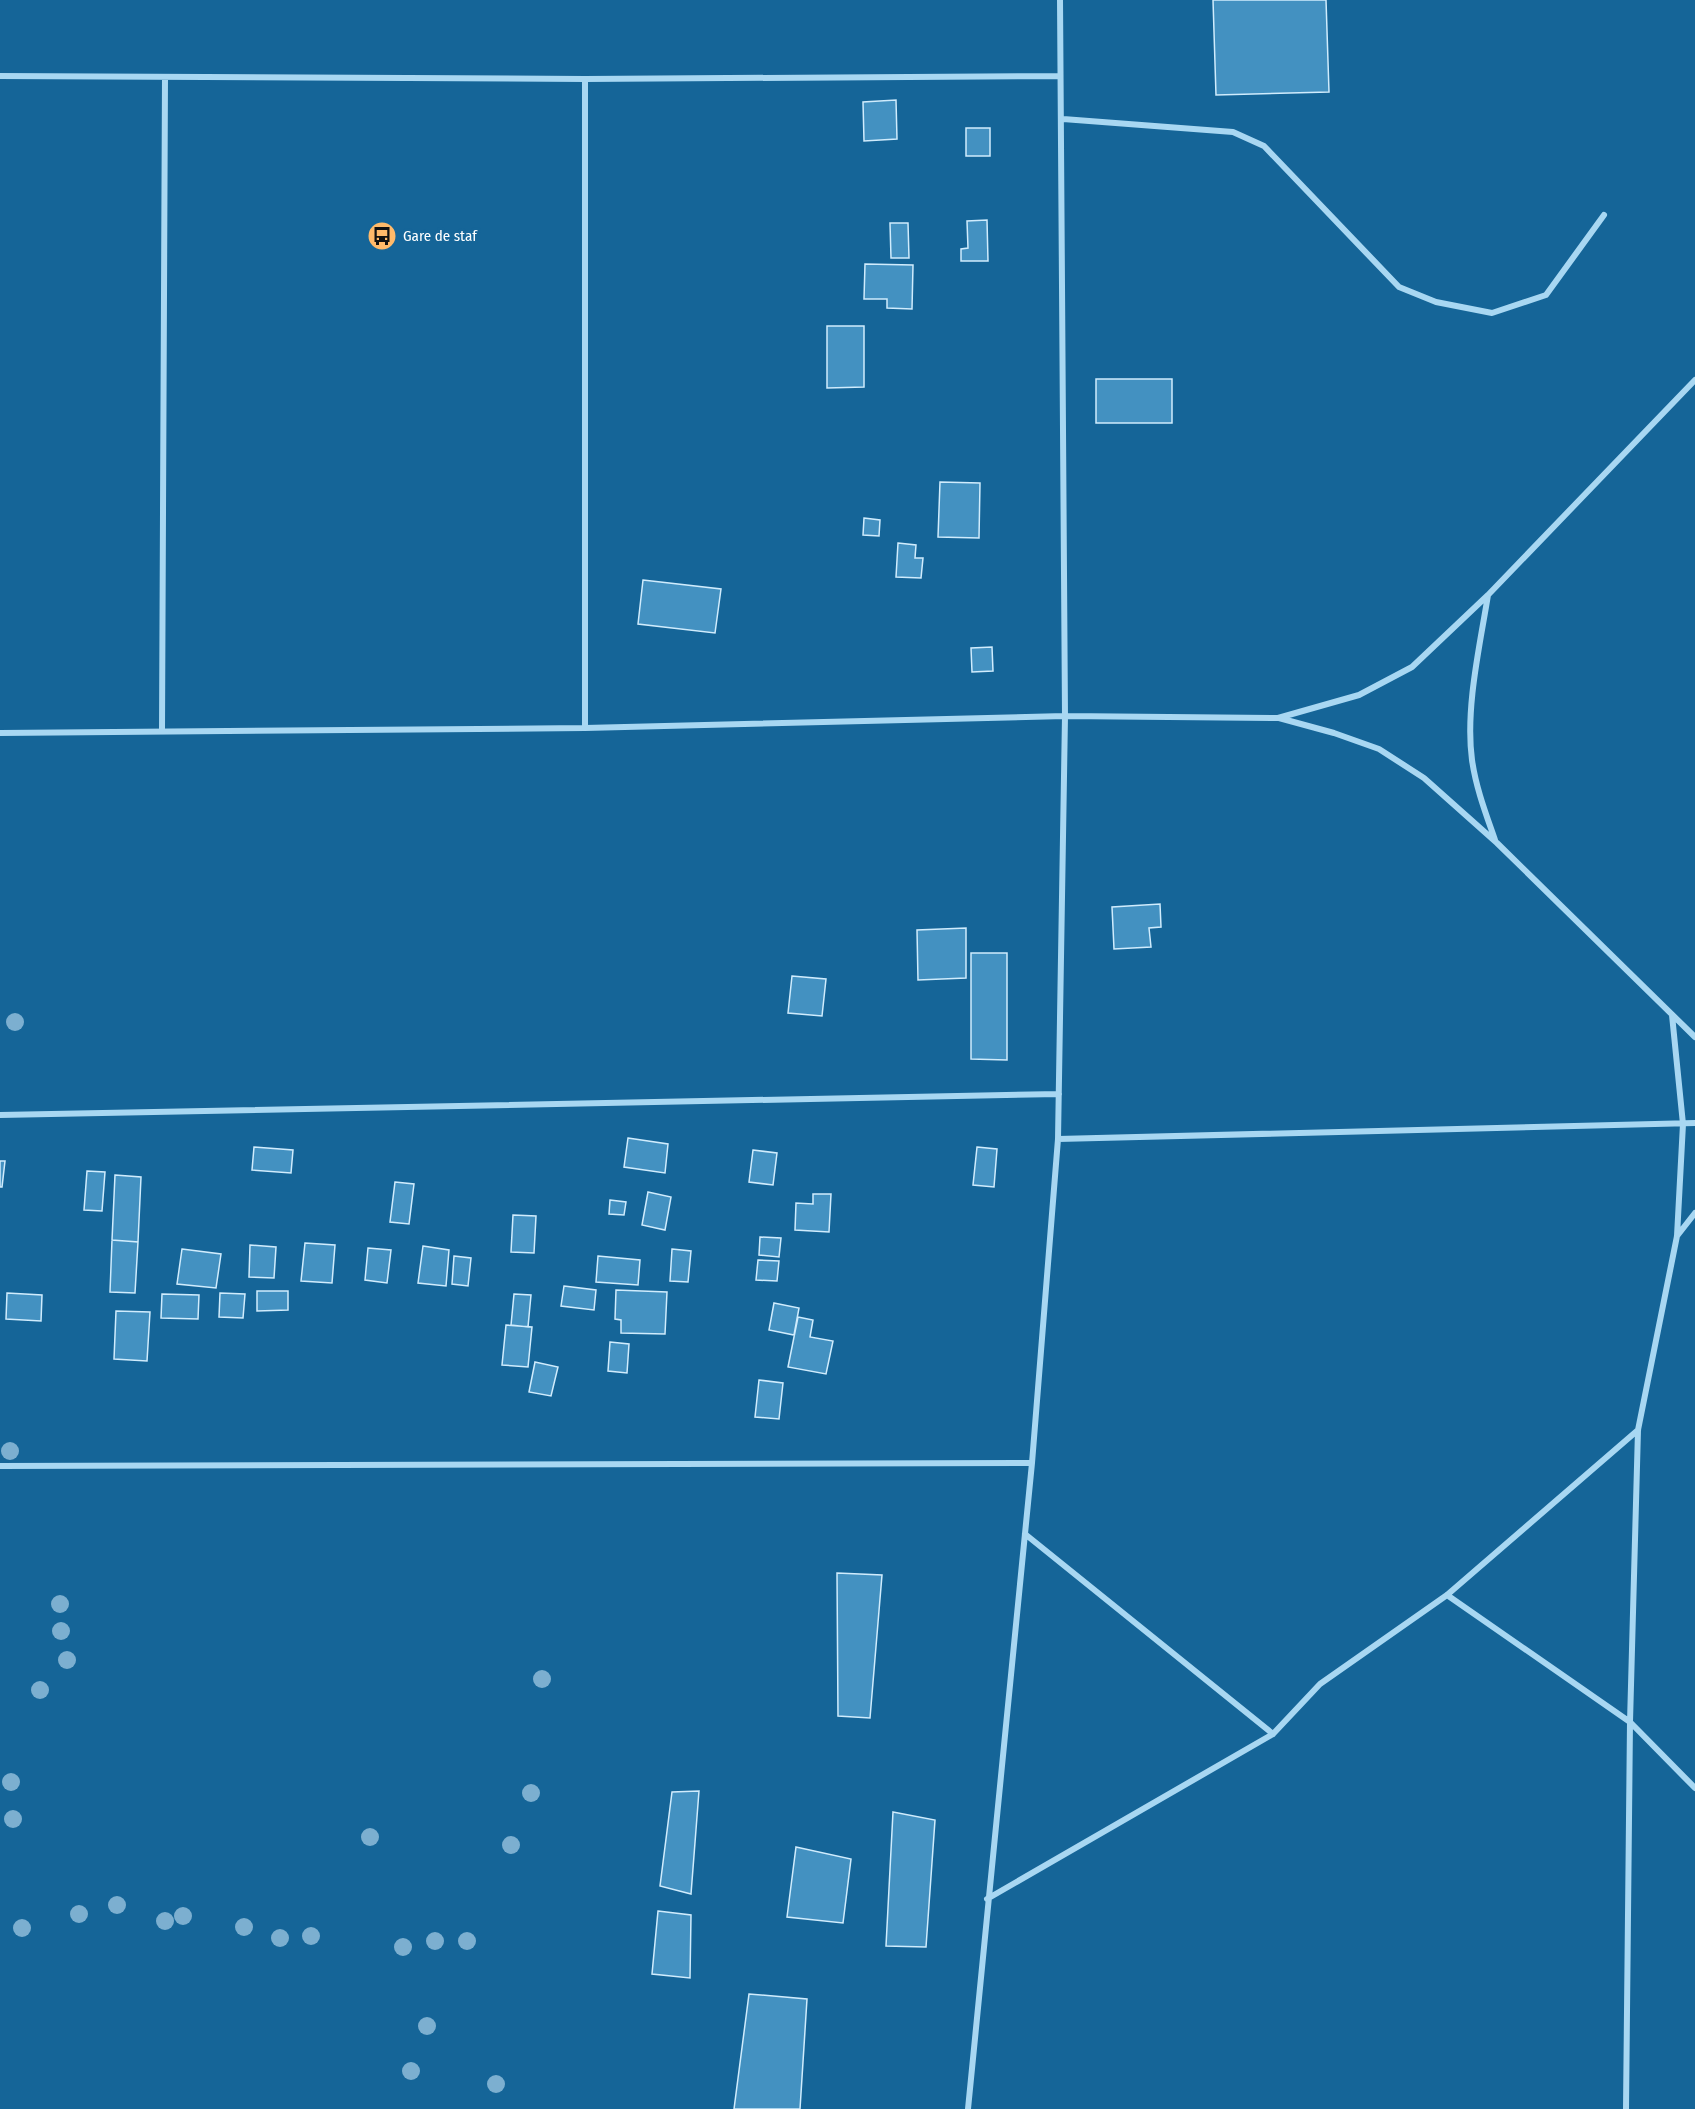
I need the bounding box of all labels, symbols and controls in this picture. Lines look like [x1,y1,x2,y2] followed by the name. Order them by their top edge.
[366,220,398,252] bus stop icon: Gare de staf
[403,227,478,245] place label: Gare de staf

